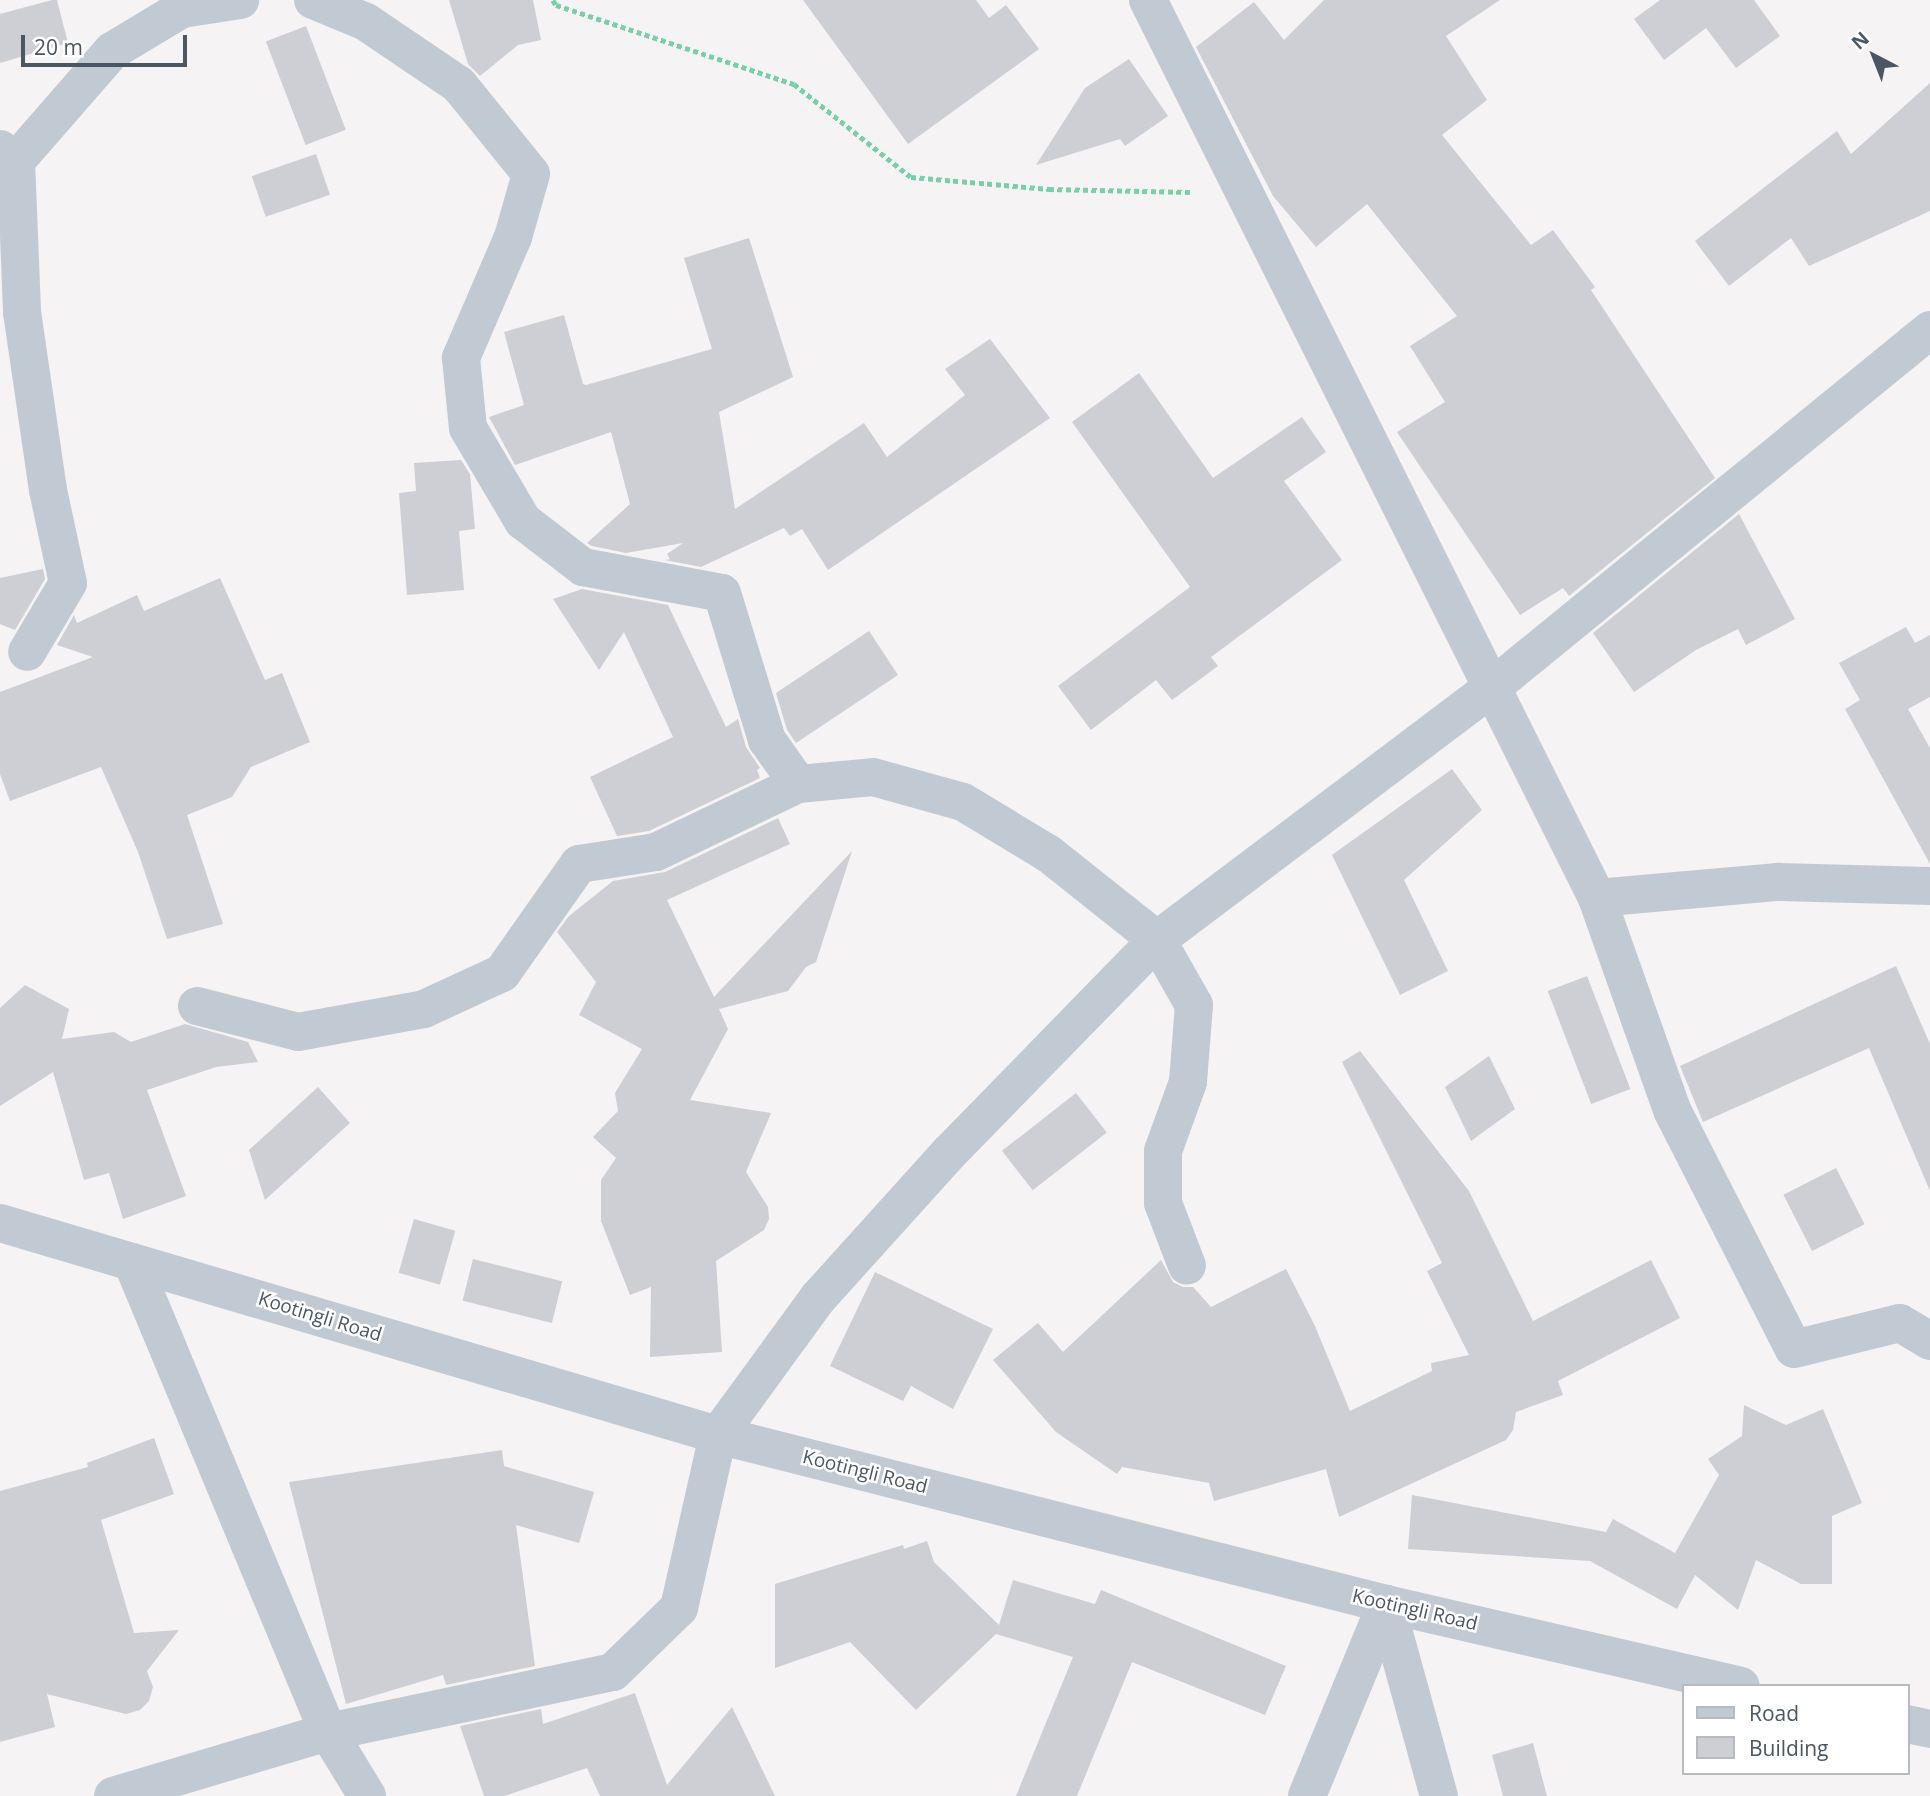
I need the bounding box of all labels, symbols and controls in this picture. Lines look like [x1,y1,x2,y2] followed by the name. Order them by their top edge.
[24,21,191,65] scale bar
[1839,21,1909,91] north arrow
[1846,26,1874,55] text: N
[34,33,83,61] text: 20 m
[256,1287,384,1347] street label: Kootingli Road
[800,1445,930,1499] street label: Kootingli Road
[1350,1585,1480,1635] street label: Kootingli Road
[1682,1684,1909,1775] legend
[1749,1699,1799,1727] text: Road
[1749,1734,1828,1762] text: Building

